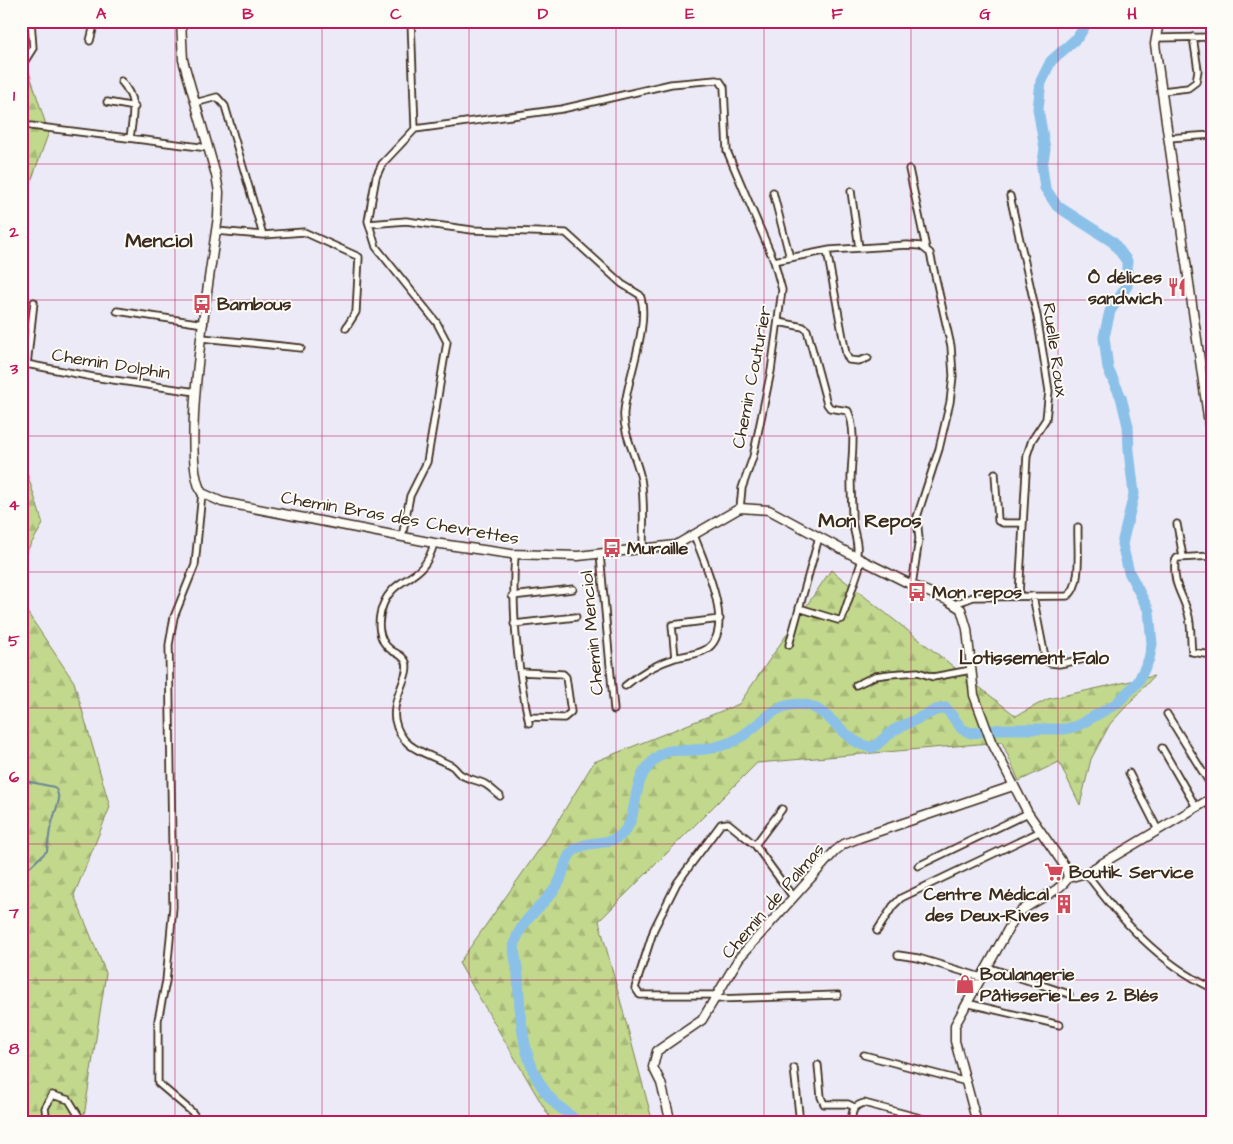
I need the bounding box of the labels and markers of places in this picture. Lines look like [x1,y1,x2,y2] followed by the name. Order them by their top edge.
[1088,265,1163,311] place label: Ô délices sandwich
[1166,276,1188,298] restaurant icon: Ô délices sandwich
[217,292,291,317] place label: Bambous
[191,293,213,315] bus stop icon: Bambous
[627,536,689,561] place label: Muraille
[601,537,623,559] bus stop icon: Muraille
[932,580,1022,605] place label: Mon repos
[906,581,928,603] bus stop icon: Mon repos
[1069,860,1194,885] place label: Boutik Service
[1043,861,1065,883] supermarket icon: Boutik Service
[923,882,1049,928] place label: Centre Médical des Deux-Rives
[1053,893,1075,915] building icon: Centre Médical des Deux-Rives
[980,962,1158,1008] place label: Boulangerie Pâtisserie Les 2 Blés
[954,973,976,995] shop icon: Boulangerie Pâtisserie Les 2 Blés

